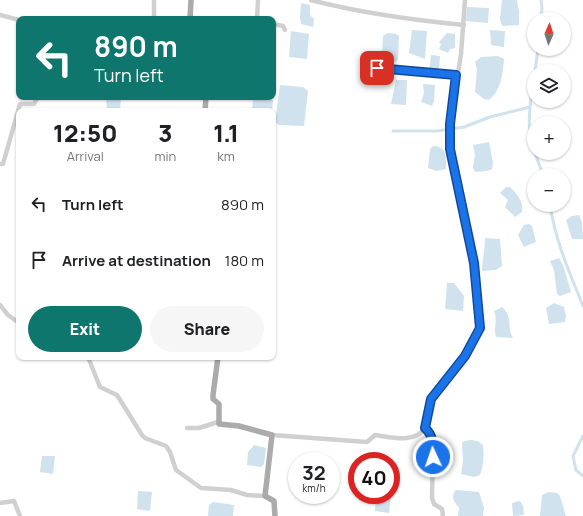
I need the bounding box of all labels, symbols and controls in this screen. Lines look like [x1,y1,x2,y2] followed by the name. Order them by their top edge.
[527,12,571,56] north arrow
[527,12,571,212] map controls
[94,27,178,65] text: 890 m
[28,32,80,84] icon: left
[360,51,394,85] pin
[366,57,388,79] icon: arrive
[94,63,164,87] text: Turn left
[527,64,571,108] button: layers
[53,116,117,149] text: 12:50
[158,116,172,149] text: 3
[213,116,239,149] text: 1.1
[527,116,571,160] button: +
[67,147,104,165] text: Arrival
[154,147,176,165] text: min
[217,147,235,165] text: km
[527,168,571,212] button: −
[28,193,50,215] icon: left
[62,194,124,215] text: Turn left
[221,194,264,215] text: 890 m
[28,249,50,271] icon: arrive
[62,250,211,271] text: Arrive at destination
[225,250,264,271] text: 180 m
[28,306,142,352] button: Exit
[150,306,264,352] button: Share
[412,436,454,478] position arrow
[348,452,400,504] speed limit sign: 40
[302,459,326,486] text: 32
[302,481,326,495] text: km/h

